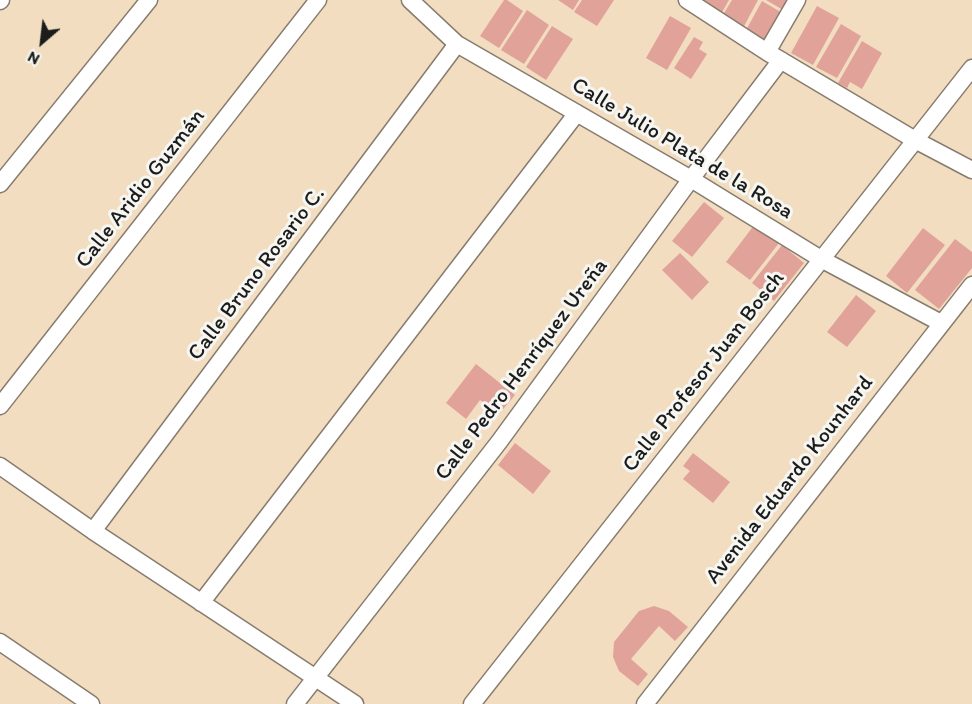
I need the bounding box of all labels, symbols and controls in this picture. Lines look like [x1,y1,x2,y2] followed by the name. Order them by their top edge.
[12,12,72,72] north arrow
[24,47,43,69] text: N
[567,72,797,226] street label: Calle Julio Plata de la Rosa
[71,104,211,274] street label: Calle Aridio Guzmán
[183,182,331,366] street label: Calle Bruno Rosario C.
[430,254,614,486] street label: Calle Pedro Henríquez Ureña
[617,266,791,478] street label: Calle Profesor Juan Bosch
[700,371,880,589] street label: Avenida Eduardo Kounhard

